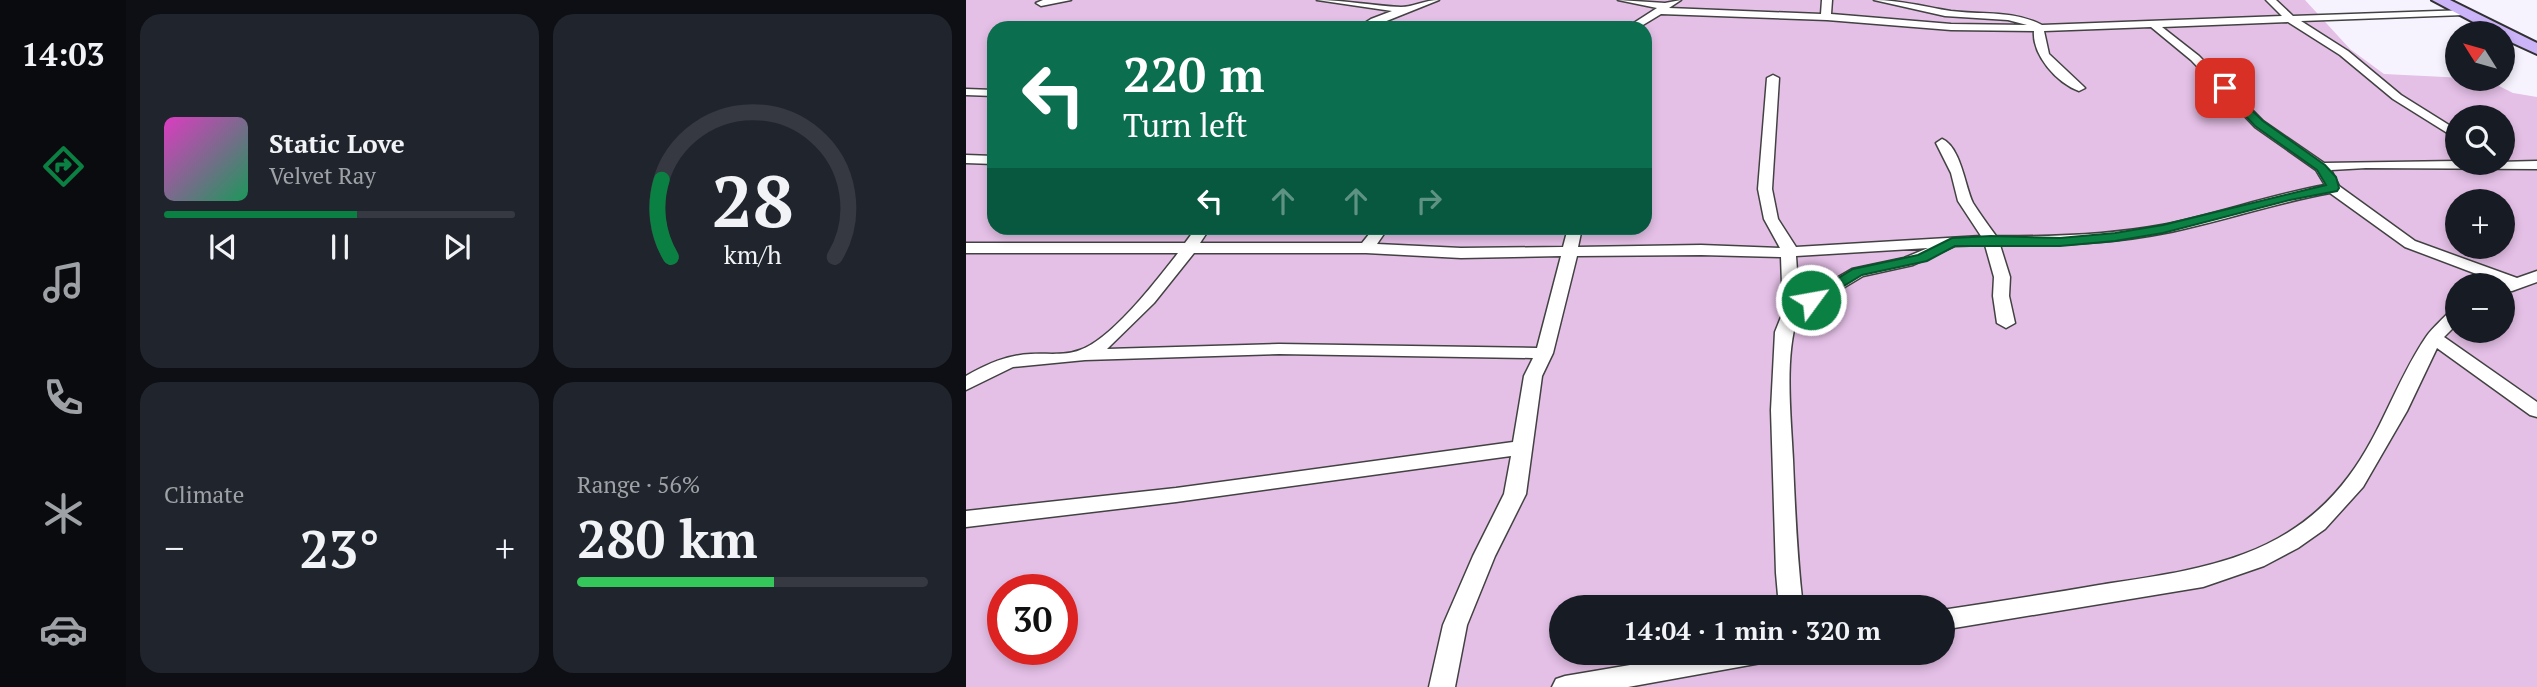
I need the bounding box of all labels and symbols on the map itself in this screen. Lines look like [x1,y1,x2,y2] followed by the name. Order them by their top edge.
[2445,21,2515,91] north arrow
[2195,58,2255,118] pin
[1774,263,1848,337] position arrow
[987,574,1078,665] speed limit sign: 30

